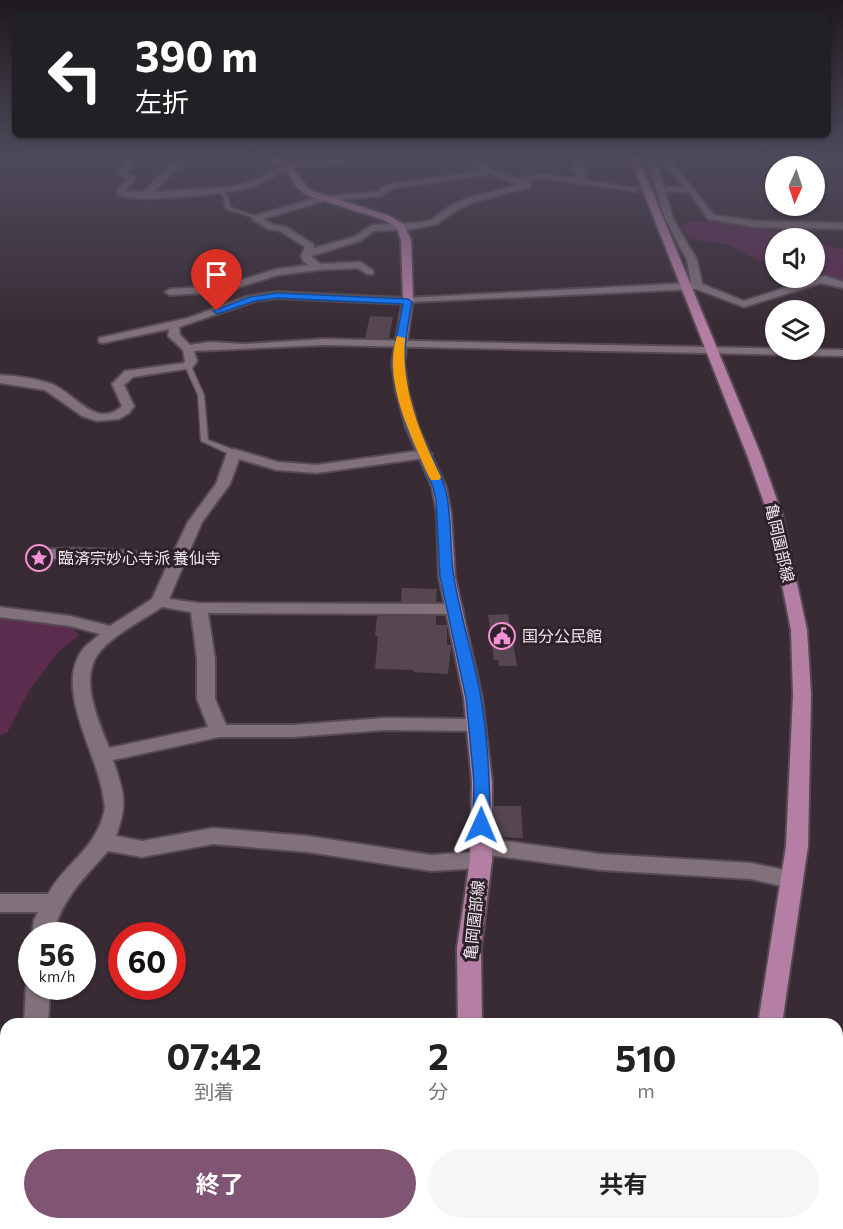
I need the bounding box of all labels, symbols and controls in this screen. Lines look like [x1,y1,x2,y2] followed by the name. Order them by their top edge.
[135,29,258,81] text: 390 m
[36,36,114,114] icon: left
[135,85,189,118] text: 左折
[765,156,825,216] north arrow
[765,156,825,360] map controls
[765,228,825,288] button: sound
[191,249,242,311] pin
[200,258,233,291] icon: arrive
[765,300,825,360] button: layers
[762,502,799,584] street label: 亀岡園部線
[24,543,54,573] place icon: 臨済宗妙心寺派 養仙寺
[58,548,221,567] place label: 臨済宗妙心寺派 養仙寺
[487,621,517,651] public building icon: 国分公民館
[522,626,602,645] place label: 国分公民館
[449,793,513,857] position arrow
[460,879,487,961] street label: 亀岡園部線
[108,922,186,1000] speed limit sign: 60
[39,935,75,972] text: 56
[39,967,75,985] text: km/h
[167,1033,262,1077] text: 07:42
[428,1033,449,1077] text: 2
[615,1035,676,1079] text: 510
[637,1078,655,1102] text: m
[194,1079,234,1103] text: 到着
[428,1079,448,1103] text: 分
[24,1149,416,1218] button: 終了
[428,1149,819,1218] button: 共有

